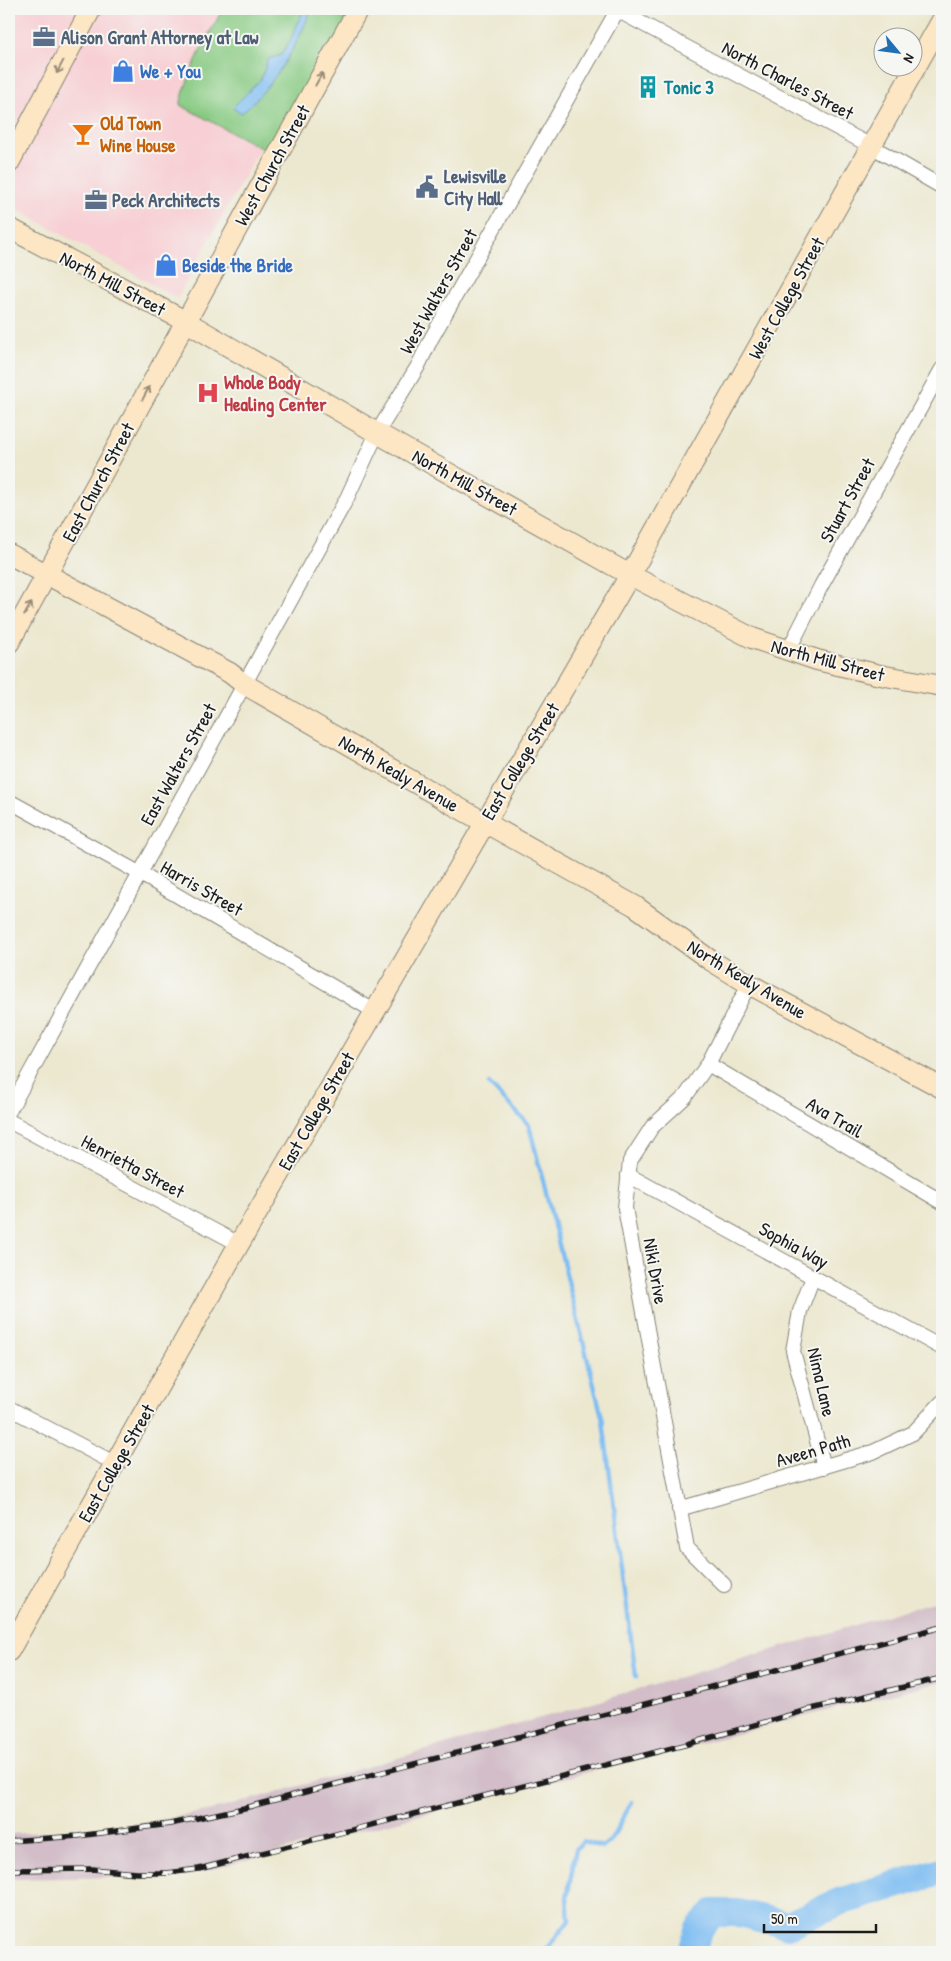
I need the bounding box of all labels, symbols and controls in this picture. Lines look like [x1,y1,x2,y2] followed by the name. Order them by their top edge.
[31,24,57,50] office icon: Alison Grant Attorney at Law
[61,24,259,51] place label: Alison Grant Attorney at Law
[874,28,924,78] north arrow
[718,34,859,126] street label: North Charles Street
[899,51,920,67] text: N
[110,58,136,84] shop icon: We + You
[140,58,201,84] place label: We + You
[54,59,64,74] one-way arrow
[315,73,325,87] one-way arrow
[635,74,661,100] building icon: Tonic 3
[663,74,714,100] place label: Tonic 3
[228,99,316,230] street label: West Church Street
[100,110,176,158] place label: Old Town Wine House
[70,121,96,147] bar icon: Old Town Wine House
[444,163,507,212] place label: Lewisville City Hall
[414,174,440,200] public building icon: Lewisville City Hall
[83,187,109,213] office icon: Peck Architects
[112,187,221,213] place label: Peck Architects
[393,223,483,358] street label: West Walters Street
[742,232,831,364] street label: West College Street
[56,244,171,322] street label: North Mill Street
[153,252,179,278] shop icon: Beside the Bride
[182,252,293,278] place label: Beside the Bride
[224,369,327,418] place label: Whole Body Healing Center
[195,380,221,406] hospital icon: Whole Body Healing Center
[141,386,151,401] one-way arrow
[56,418,141,546] street label: East Church Street
[408,442,523,522] street label: North Mill Street
[813,453,881,547] street label: Stuart Street
[24,602,34,616] one-way arrow
[768,632,888,688] street label: North Mill Street
[475,697,566,824] street label: East College Street
[134,698,222,830] street label: East Walters Street
[334,728,464,818] street label: North Kealy Avenue
[156,854,248,922] street label: Harris Street
[683,933,812,1025] street label: North Kealy Avenue
[272,1047,361,1175] street label: East College Street
[802,1090,869,1144] street label: Ava Trail
[77,1128,190,1204] street label: Henrietta Street
[755,1215,833,1275] street label: Sophia Way
[637,1236,675,1306] street label: Niki Drive
[801,1345,843,1419] street label: Nima Lane
[72,1399,161,1527] street label: East College Street
[773,1427,853,1473] street label: Aveen Path
[764,1901,876,1933] scale bar
[771,1908,798,1929] text: 50 m

